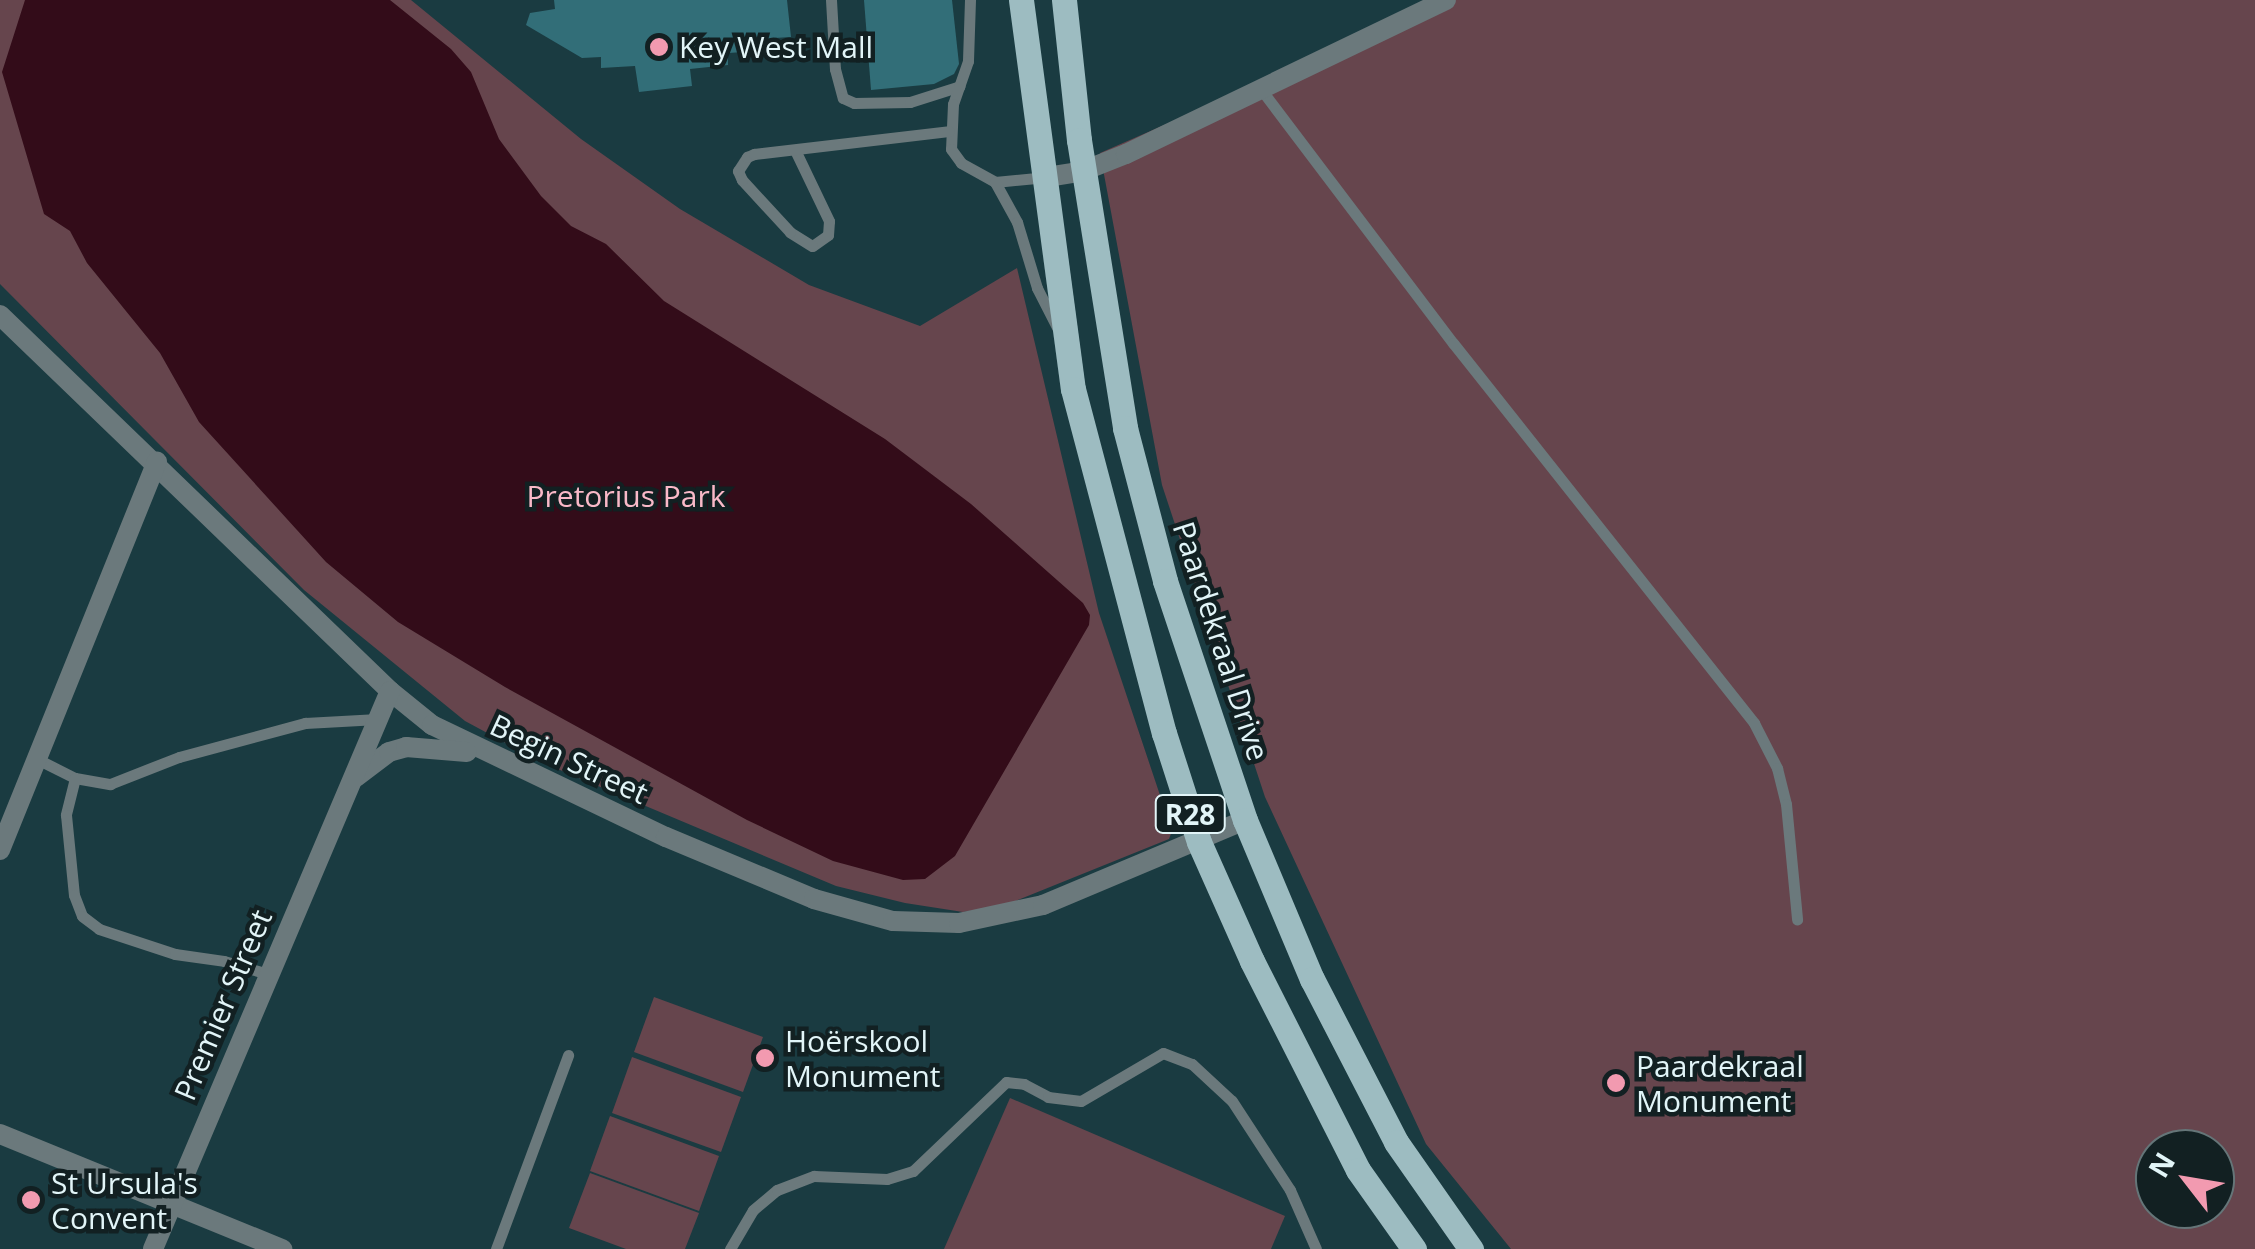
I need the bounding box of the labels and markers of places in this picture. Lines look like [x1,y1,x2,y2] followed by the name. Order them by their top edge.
[679,29,873,65] place label: Key West Mall
[648,36,670,58] marker: Key West Mall
[785,1023,941,1094] place label: Hoërskool Monument
[754,1047,776,1069] marker: Hoërskool Monument
[1636,1048,1804,1118] place label: Paardekraal Monument
[1605,1072,1627,1094] marker: Paardekraal Monument
[51,1165,198,1236] place label: St Ursula's Convent
[20,1189,42,1211] marker: St Ursula's Convent

